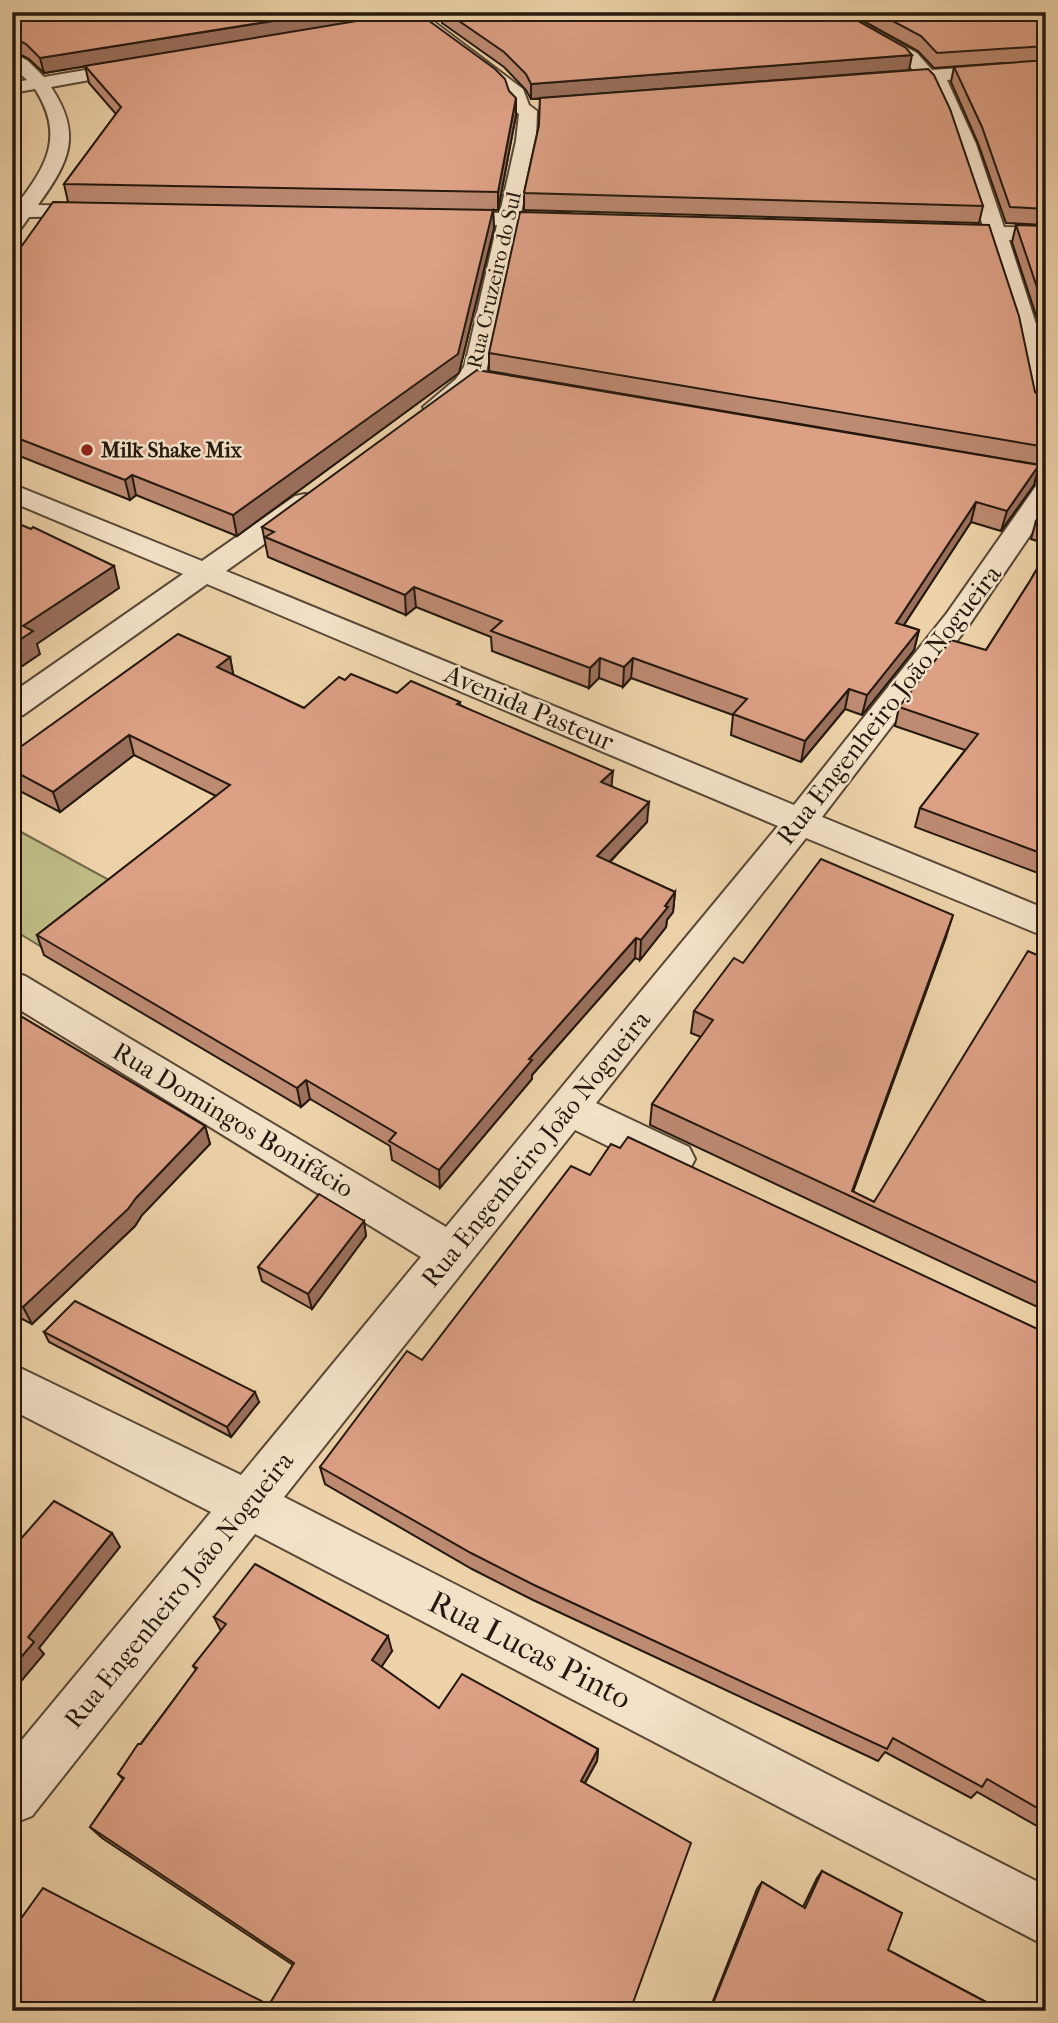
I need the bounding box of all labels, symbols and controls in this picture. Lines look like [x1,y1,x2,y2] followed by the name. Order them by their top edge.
[462,189,526,371] street label: Rua Cruzeiro do Sul
[100,438,243,462] place label: Milk Shake Mix
[79,442,95,458] marker: Milk Shake Mix
[770,558,1008,851] street label: Rua Engenheiro João Nogueira
[439,658,618,758] street label: Avenida Pasteur
[415,1004,658,1293] street label: Rua Engenheiro João Nogueira
[107,1036,359,1204] street label: Rua Domingos Bonifácio
[58,1445,301,1734] street label: Rua Engenheiro João Nogueira
[423,1583,637,1717] street label: Rua Lucas Pinto

